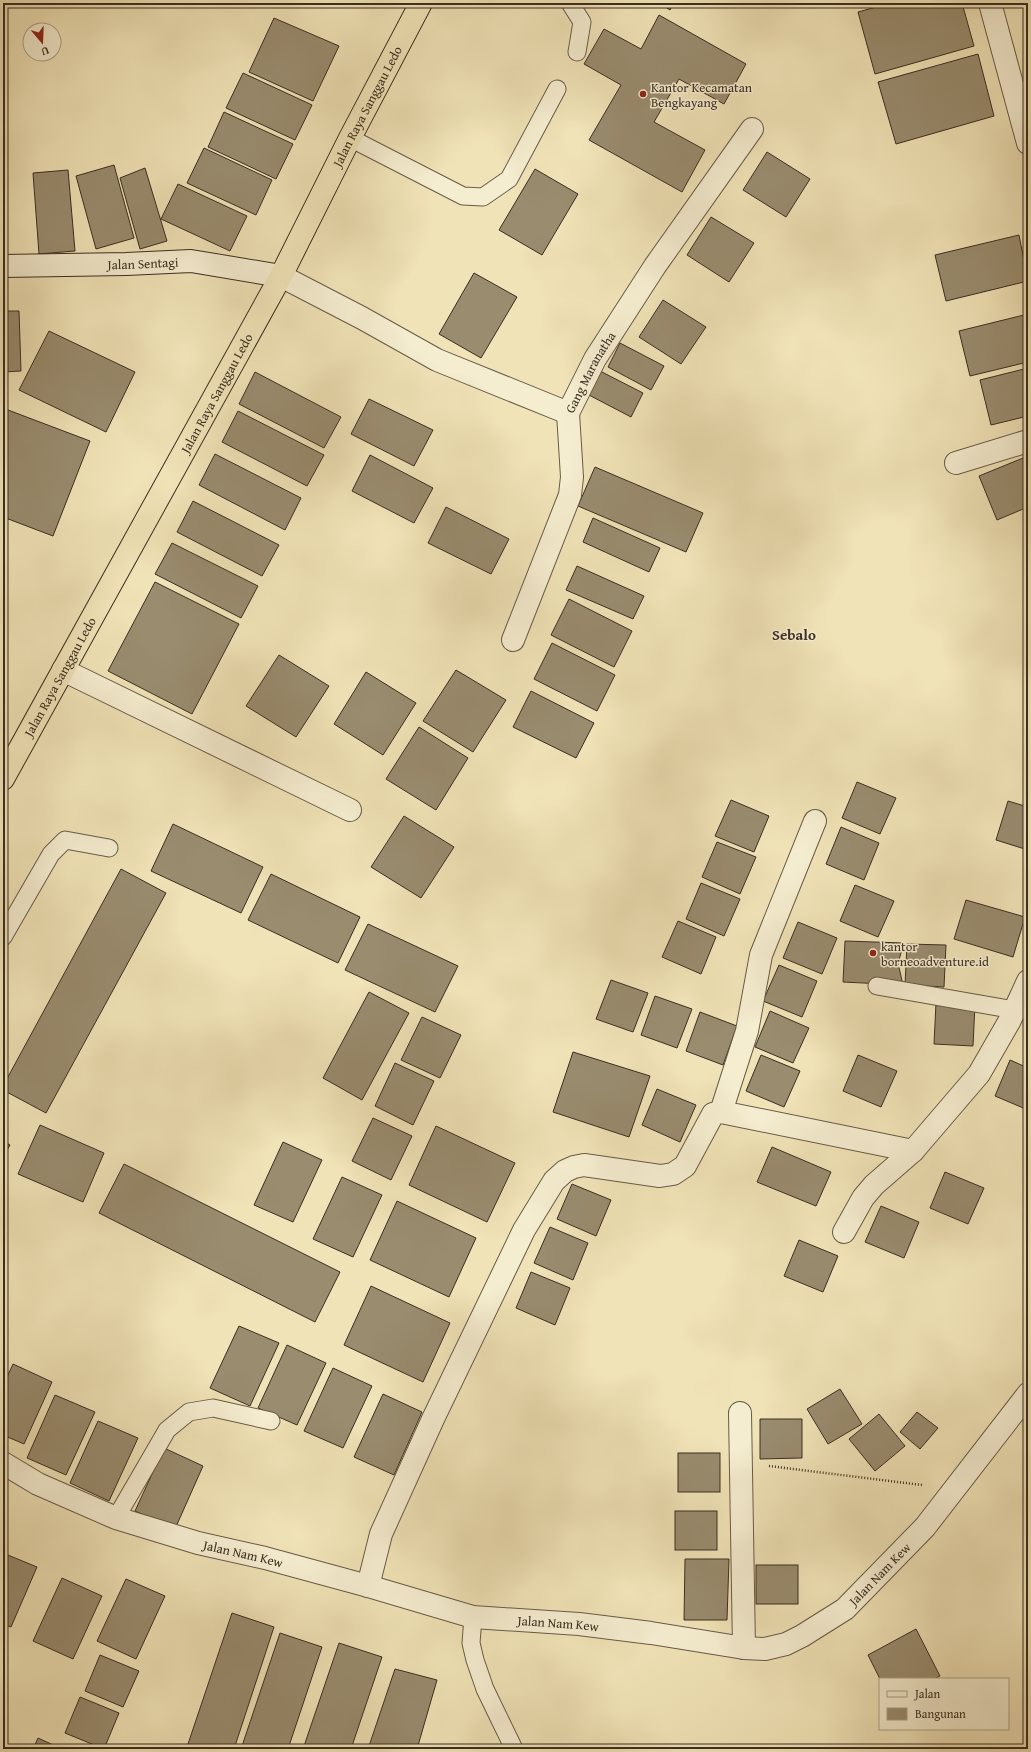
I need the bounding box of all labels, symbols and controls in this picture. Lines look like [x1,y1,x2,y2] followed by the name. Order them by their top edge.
[22,22,62,62] north arrow
[327,42,407,172] street label: Jalan Raya Sanggau Ledo
[39,43,51,60] text: U
[651,78,753,112] place label: Kantor Kecamatan Bengkayang
[638,89,648,99] marker: Kantor Kecamatan Bengkayang
[105,252,179,274] street label: Jalan Sentagi
[560,327,620,416] street label: Gang Maranatha
[175,329,257,458] street label: Jalan Raya Sanggau Ledo
[18,613,101,742] street label: Jalan Raya Sanggau Ledo
[772,624,816,645] district label: Sebalo
[881,937,989,971] place label: kantor borneoadventure.id
[868,948,878,958] marker: kantor borneoadventure.id
[199,1535,286,1572] street label: Jalan Nam Kew
[843,1537,915,1611] street label: Jalan Nam Kew
[515,1610,601,1636] street label: Jalan Nam Kew
[879,1678,1009,1730] legend
[913,1685,940,1702] text: Jalan
[915,1705,966,1722] text: Bangunan

